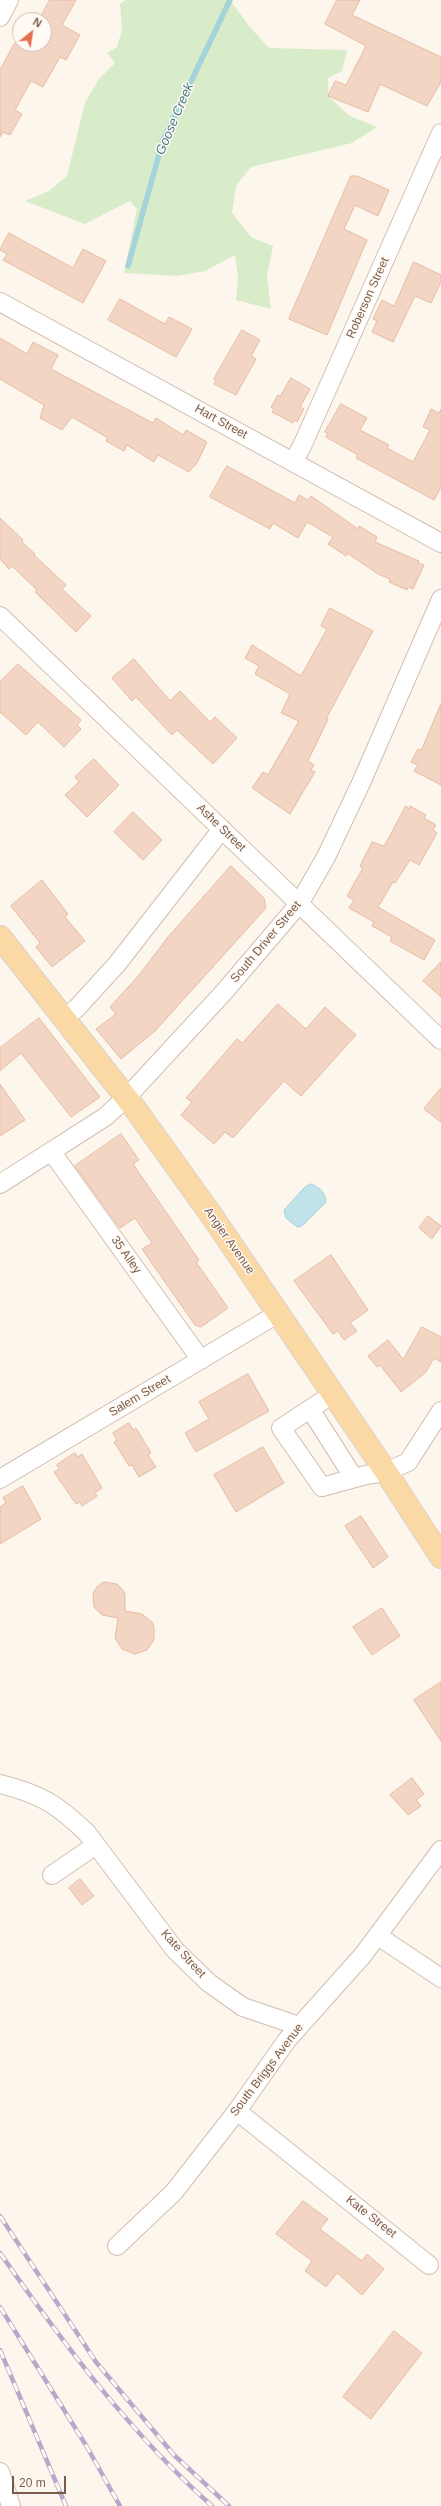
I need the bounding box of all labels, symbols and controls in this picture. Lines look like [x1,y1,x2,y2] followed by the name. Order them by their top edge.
[12,12,52,52] north arrow
[31,15,44,30] text: N
[153,81,197,157] water label: Goose Creek
[344,255,392,341] street label: Roberson Street
[192,402,250,442] street label: Hart Street
[193,801,249,855] street label: Ashe Street
[228,898,304,986] street label: South Driver Street
[201,1205,257,1277] street label: Angier Avenue
[108,1233,144,1277] street label: 35 Alley
[107,1372,173,1420] street label: Salem Street
[158,1927,208,1981] street label: Kate Street
[227,2021,307,2119] street label: South Briggs Avenue
[343,2193,399,2241] street label: Kate Street
[14,2468,68,2494] scale bar
[19,2476,46,2490] text: 20 m

